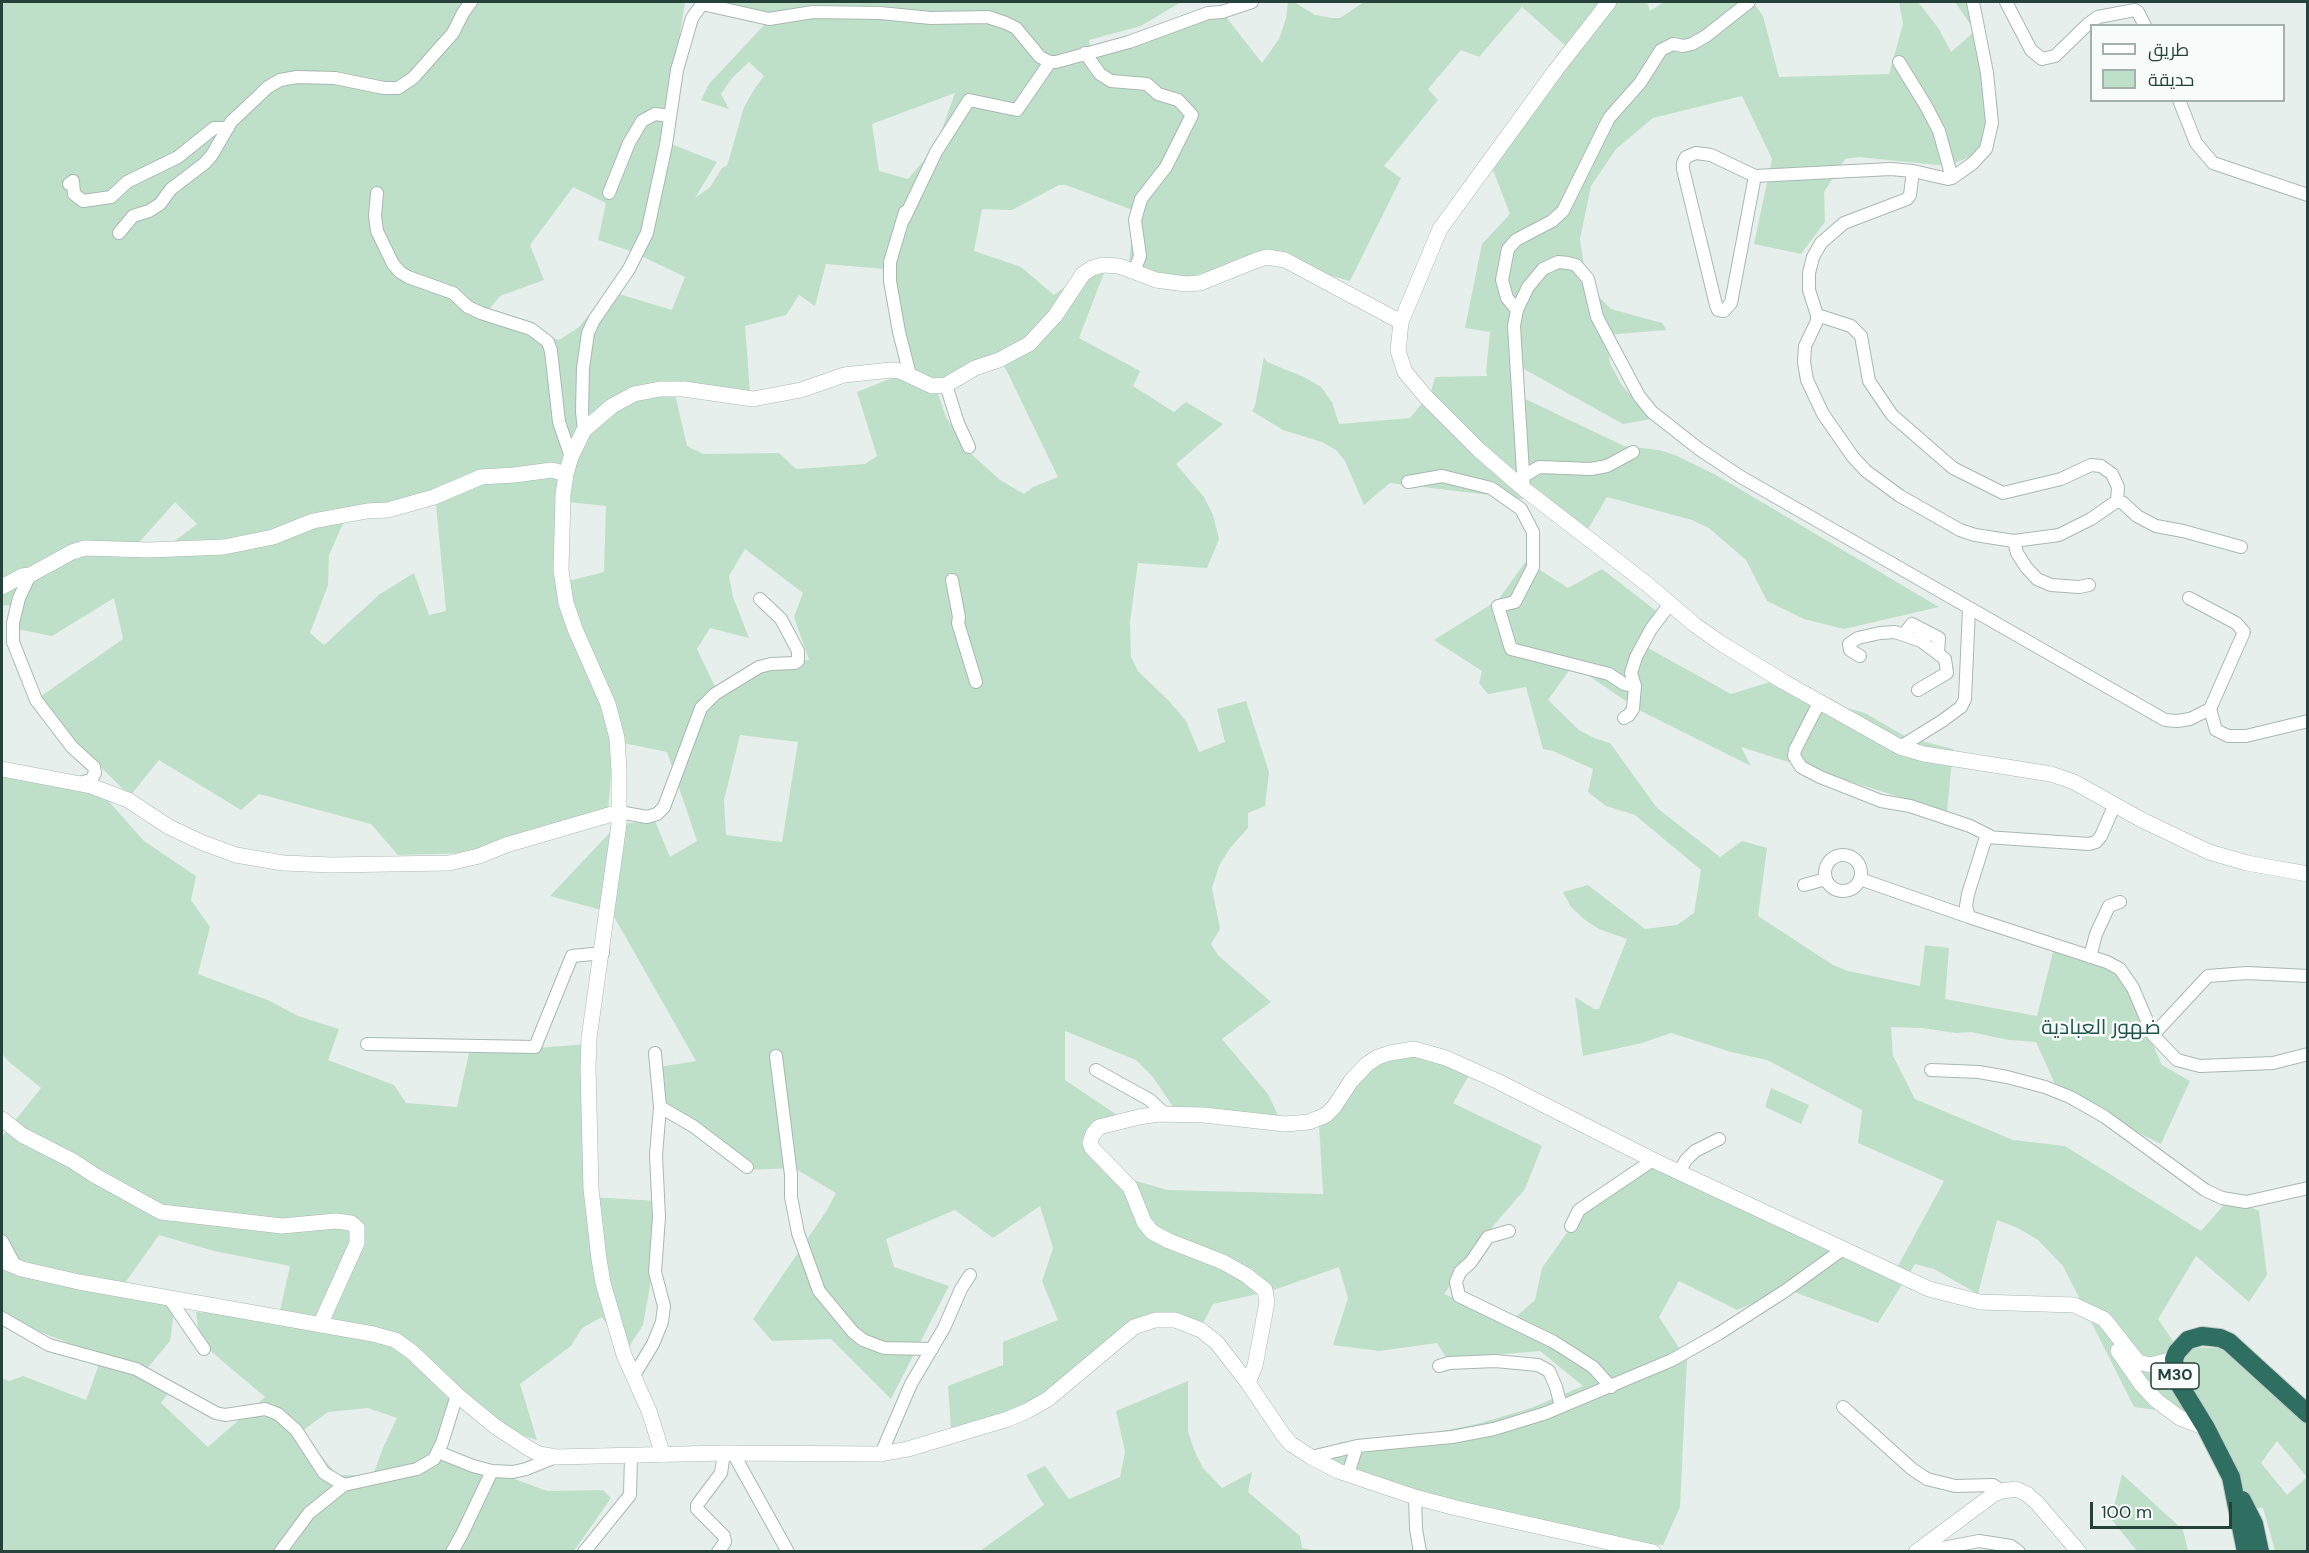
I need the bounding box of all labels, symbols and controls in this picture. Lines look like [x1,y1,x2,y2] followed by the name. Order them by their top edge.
[2090,24,2285,102] legend
[2148,38,2189,62] text: طريق
[2148,68,2194,92] text: حديقة
[2041,1015,2161,1041] district label: ضهور العبادية
[2151,1363,2199,1389] road number: M30
[2093,1490,2236,1528] scale bar
[2101,1500,2152,1524] text: 100 m

